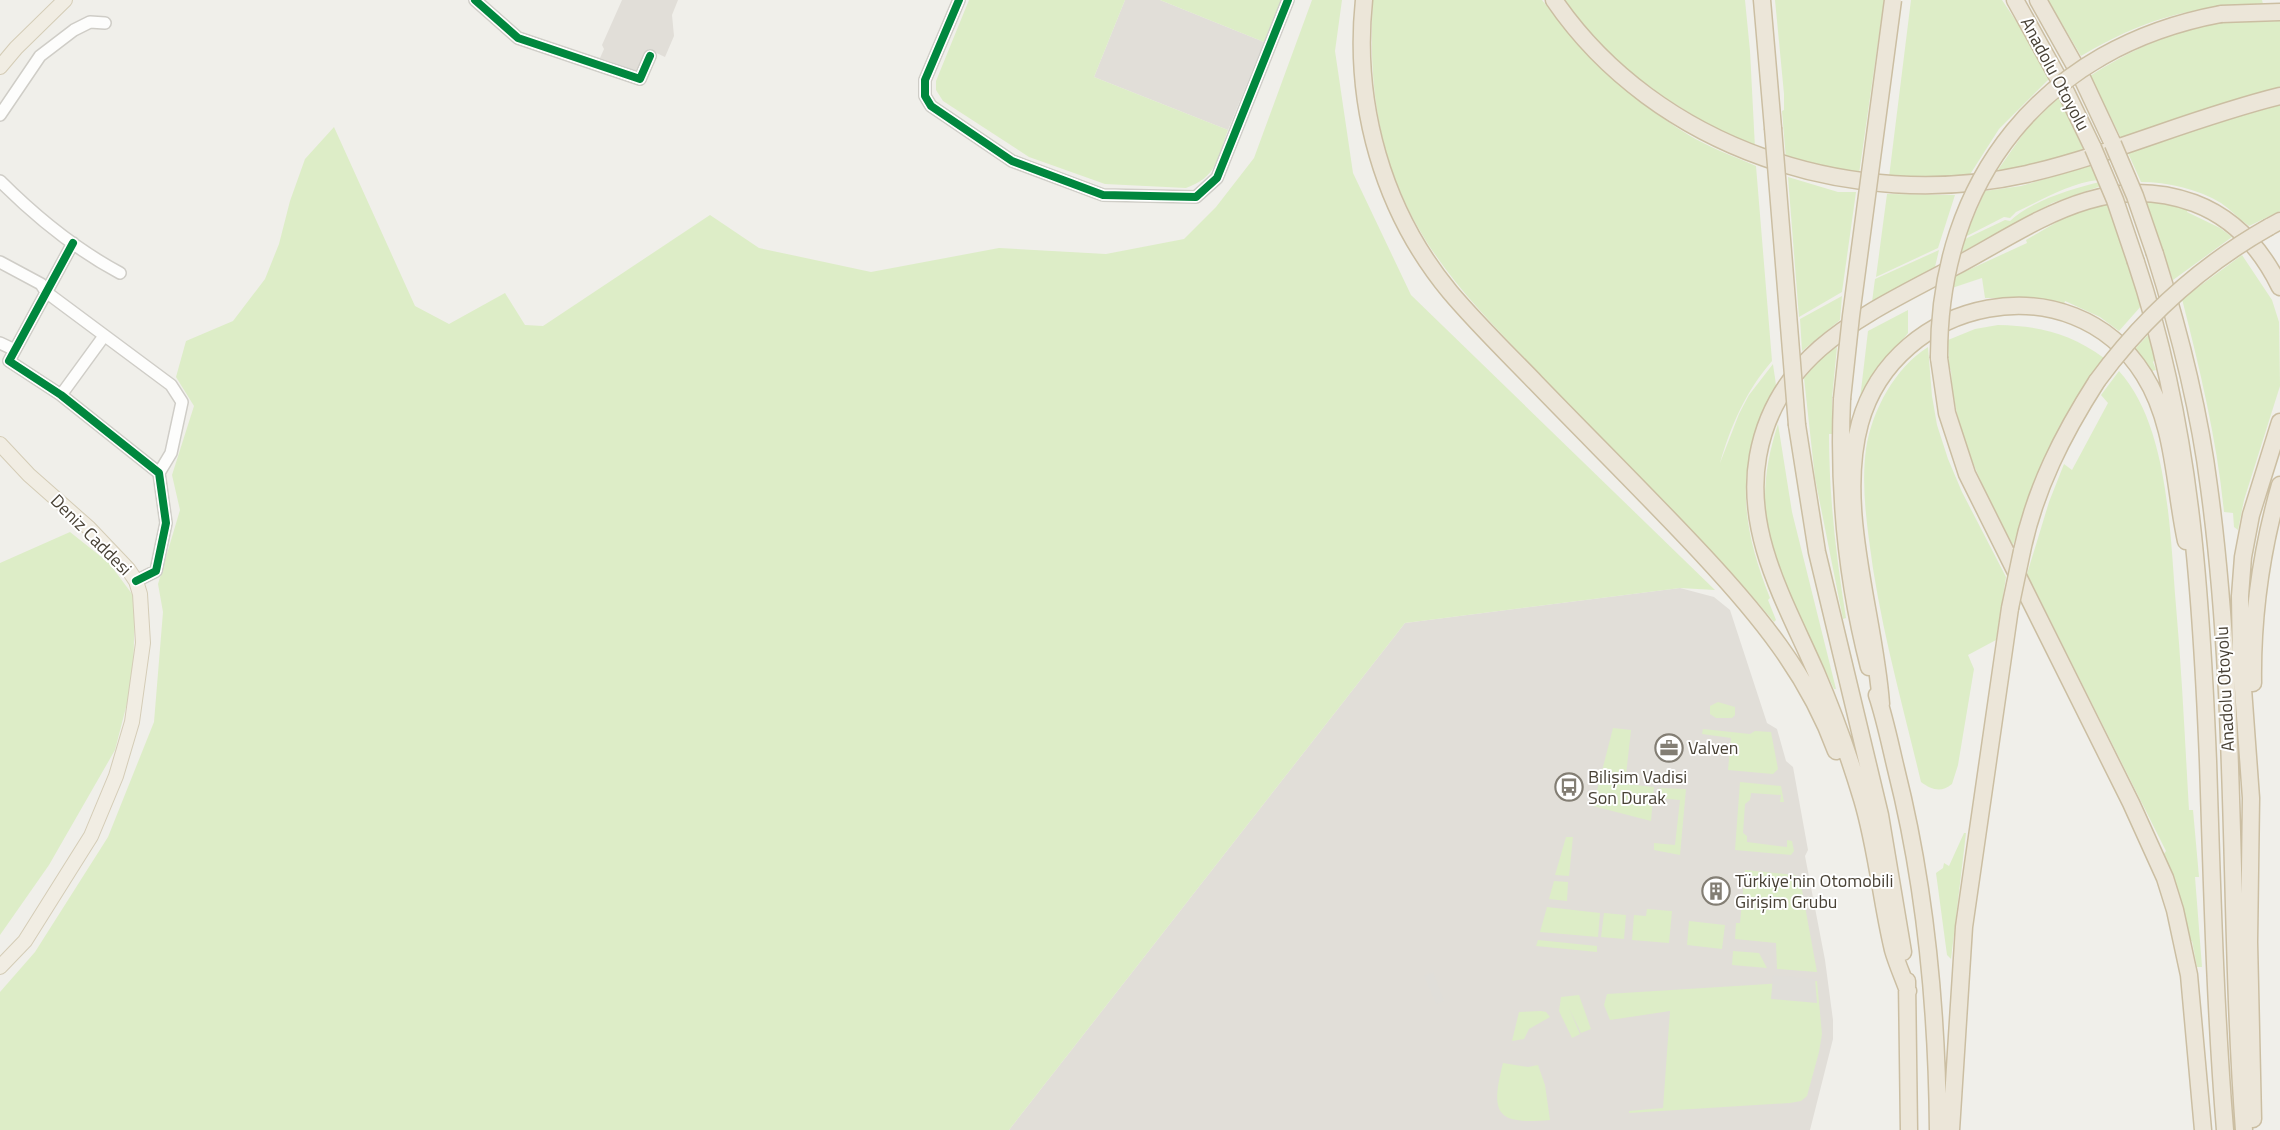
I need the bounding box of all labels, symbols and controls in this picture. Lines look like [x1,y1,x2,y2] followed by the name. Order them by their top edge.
[2014,12,2097,135] street label: Anadolu Otoyolu
[44,488,138,582] street label: Deniz Caddesi
[2208,626,2241,752] street label: Anadolu Otoyolu
[1654,733,1684,763] office icon: Valven
[1688,734,1738,761] place label: Valven
[1588,763,1687,811] place label: Bilişim Vadisi Son Durak
[1554,772,1584,802] bus stop icon: Bilişim Vadisi Son Durak
[1735,867,1893,915] place label: Türkiye'nin Otomobili Girişim Grubu
[1701,876,1731,906] building icon: Türkiye'nin Otomobili Girişim Grubu

